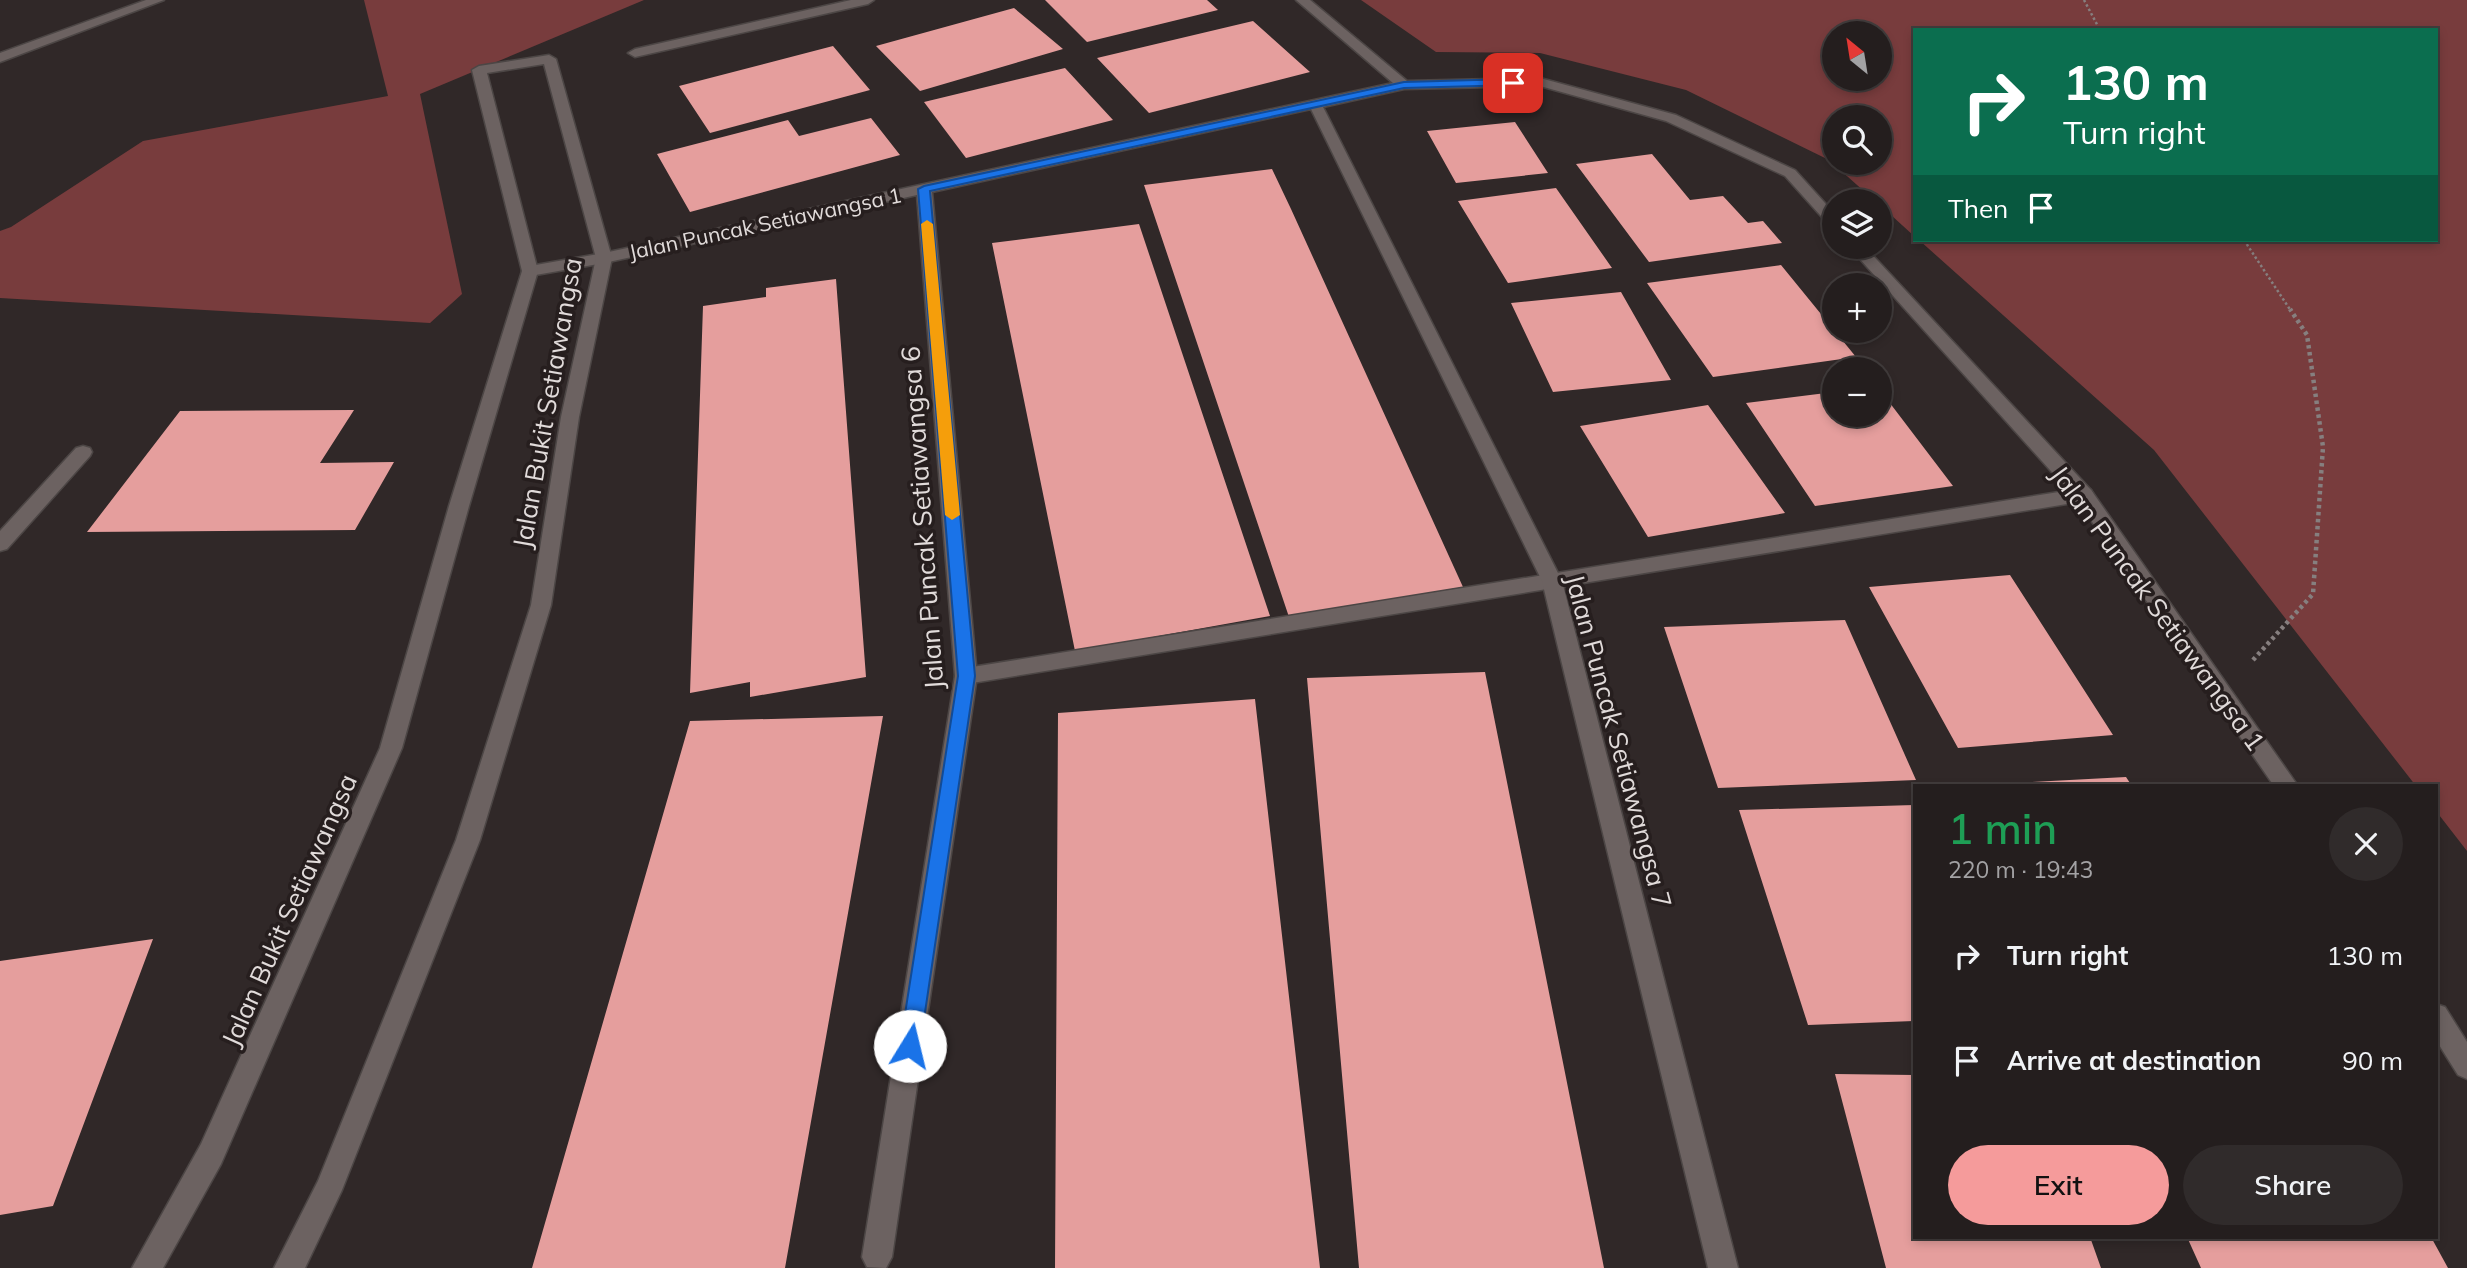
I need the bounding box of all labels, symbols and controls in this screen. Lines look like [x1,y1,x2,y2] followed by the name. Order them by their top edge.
[1822,21,1892,91] north arrow
[1822,21,1892,427] map controls
[2063,51,2209,112] text: 130 m
[1483,53,1543,113] pin
[1948,56,2039,147] icon: right
[1494,64,1532,102] icon: arrive
[1822,105,1892,175] button: search
[2063,112,2206,152] text: Turn right
[626,181,904,265] street label: Jalan Puncak Setiawangsa 1
[1822,189,1892,259] button: layers
[2022,189,2060,227] icon: arrive
[1948,192,2008,225] text: Then
[505,255,589,551] street label: Jalan Bukit Setiawangsa
[1822,273,1892,343] button: +
[894,345,950,691] street label: Jalan Puncak Setiawangsa 6
[1822,357,1892,427] button: −
[2043,459,2273,757] street label: Jalan Puncak Setiawangsa 1
[1559,570,1679,912] street label: Jalan Puncak Setiawangsa 7
[214,769,364,1051] street label: Jalan Bukit Setiawangsa
[1948,802,2057,855] text: 1 min
[2329,807,2403,881] button: close
[1948,855,2093,884] text: 220 m · 19:43
[1948,937,1986,975] icon: right
[2007,939,2128,972] text: Turn right
[2327,939,2403,972] text: 130 m
[873,1009,947,1083] position arrow
[1948,1042,1986,1080] icon: arrive
[2007,1044,2262,1077] text: Arrive at destination
[2342,1044,2403,1077] text: 90 m
[1948,1145,2169,1225] button: Exit
[2183,1145,2403,1225] button: Share

